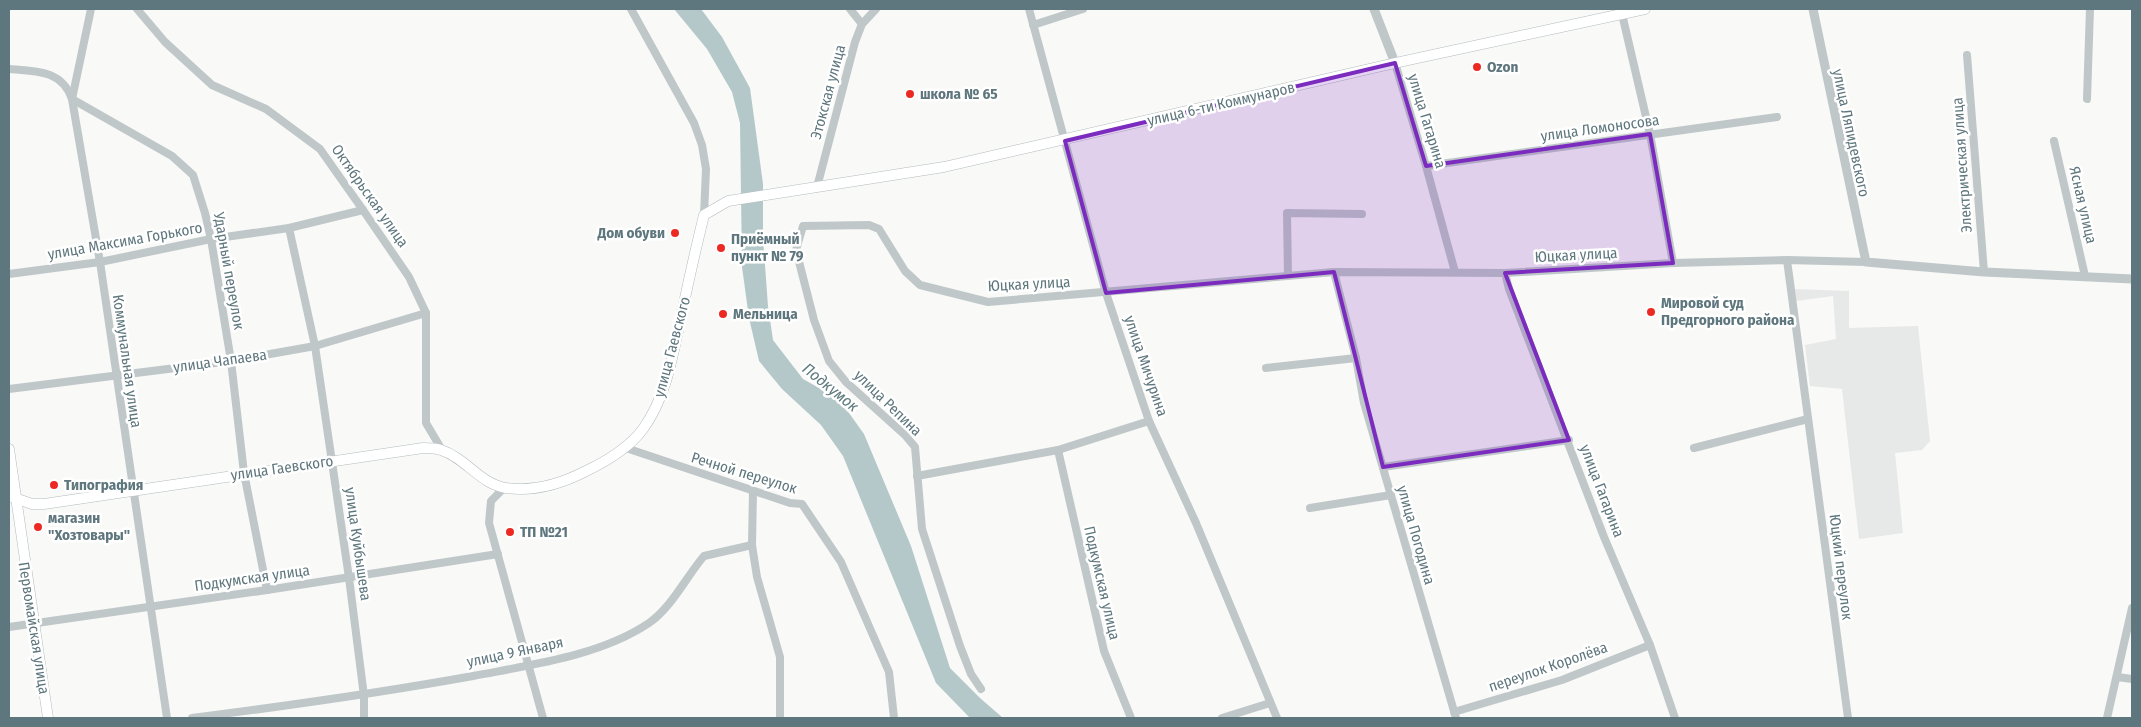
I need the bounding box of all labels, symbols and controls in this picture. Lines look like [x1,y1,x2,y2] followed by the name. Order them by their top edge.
[807,43,849,141] street label: Этокская улица
[1487,58,1518,76] place label: Ozon
[1471,61,1483,73] marker: Ozon
[1829,67,1873,199] street label: улица Ляпидевского
[1404,72,1450,170] street label: улица Гагарина
[1146,78,1296,130] street label: улица 6-ти Коммунаров
[920,85,998,103] place label: школа № 65
[904,88,916,100] marker: школа № 65
[1948,97,1976,233] street label: Электрическая улица
[1540,111,1660,145] street label: улица Ломоносова
[328,141,412,251] street label: Октябрьская улица
[2065,165,2101,245] street label: Ясная улица
[210,210,248,331] street label: Ударный переулок
[46,219,204,263] street label: улица Максима Горького
[596,224,665,242] place label: Дом обуви
[669,227,681,239] marker: Дом обуви
[731,230,804,265] place label: Приёмный пункт № 79
[715,242,727,254] marker: Приёмный пункт № 79
[1534,244,1618,266] street label: Юцкая улица
[987,273,1071,295] street label: Юцкая улица
[109,293,145,429] street label: Коммунальная улица
[1661,294,1795,329] place label: Мировой суд Предгорного района
[650,295,694,399] street label: улица Гаевского
[733,305,798,323] place label: Мельница
[1645,306,1657,318] marker: Мировой суд Предгорного района
[717,308,729,320] marker: Мельница
[1120,313,1172,419] street label: улица Мичурина
[172,346,268,376] street label: улица Чапаева
[799,359,863,416] water label: Подкумок
[850,366,926,440] street label: улица Репина
[1576,442,1628,540] street label: улица Гагарина
[689,448,799,498] street label: Речной переулок
[230,452,334,484] street label: улица Гаевского
[64,476,143,494] place label: Типография
[48,479,60,491] marker: Типография
[1393,483,1439,587] street label: улица Погодина
[341,486,375,602] street label: улица Куйбышева
[48,509,130,544] place label: магазин "Хозтовары"
[1826,513,1856,621] street label: Юцкий переулок
[32,521,44,533] marker: магазин "Хозтовары"
[520,523,568,541] place label: ТП №21
[1080,524,1124,642] street label: Подкумская улица
[504,526,516,538] marker: ТП №21
[15,561,53,695] street label: Первомайская улица
[193,561,311,595] street label: Подкумская улица
[465,633,565,671] street label: улица 9 Января
[1486,638,1610,696] street label: переулок Королёва

